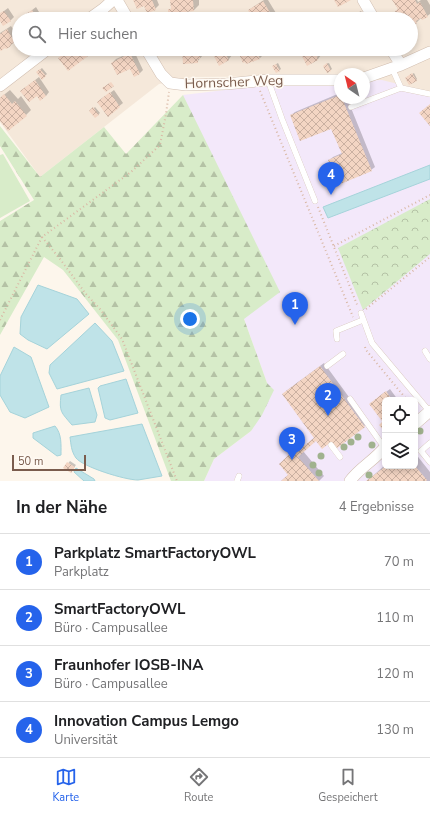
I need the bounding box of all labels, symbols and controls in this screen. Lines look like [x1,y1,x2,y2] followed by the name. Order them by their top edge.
[12,12,418,56] search box
[26,23,48,45] icon: search
[58,24,138,44] text: Hier suchen
[334,68,370,104] north arrow
[184,71,284,93] street label: Hornscher Weg
[318,162,344,195] pin: 4
[282,292,308,325] pin: 1
[180,309,200,329] your location
[315,383,341,416] pin: 2
[382,397,418,469] map controls
[382,397,418,433] button: locate
[279,427,305,460] pin: 3
[382,433,418,469] button: layers
[12,453,86,472] scale bar
[18,454,43,469] text: 50 m
[16,496,107,519] text: In der Nähe
[339,498,414,516] text: 4 Ergebnisse
[54,543,256,563] text: Parkplatz SmartFactoryOWL
[25,553,33,571] text: 1
[384,553,414,571] text: 70 m
[54,563,109,581] text: Parkplatz
[54,599,186,619] text: SmartFactoryOWL
[25,609,33,627] text: 2
[376,609,414,627] text: 110 m
[54,619,168,637] text: Büro · Campusallee
[54,655,203,675] text: Fraunhofer IOSB-INA
[25,665,33,683] text: 3
[376,665,414,683] text: 120 m
[54,675,168,693] text: Büro · Campusallee
[54,711,239,731] text: Innovation Campus Lemgo
[25,721,33,739] text: 4
[376,721,414,739] text: 130 m
[54,731,117,749] text: Universität
[53,766,79,805] tab: Karte
[184,766,213,805] tab: Route
[318,766,377,805] tab: Gespeichert

